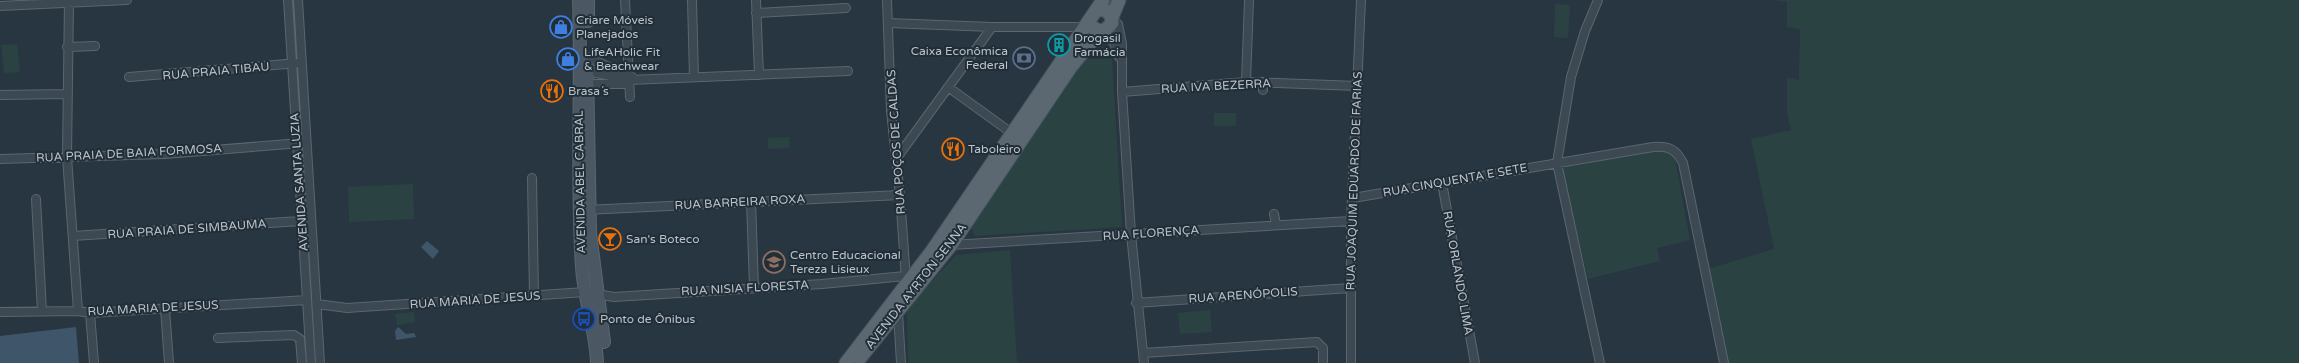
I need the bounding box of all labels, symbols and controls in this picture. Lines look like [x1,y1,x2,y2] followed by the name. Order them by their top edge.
[576,13,654,41] place label: Criare Móveis Planejados
[548,14,574,40] shop icon: Criare Móveis Planejados
[1074,31,1126,59] place label: Drogasil Farmácia
[1046,32,1072,58] building icon: Drogasil Farmácia
[911,44,1008,72] place label: Caixa Econômica Federal
[584,45,661,73] place label: LifeAHolic Fit & Beachwear
[1011,45,1037,71] bank icon: Caixa Econômica Federal
[555,46,581,72] shop icon: LifeAHolic Fit & Beachwear
[162,59,270,83] street label: RUA PRAIA TIBAU
[884,69,908,215] street label: RUA POÇOS DE CALDAS
[1343,71,1365,291] street label: RUA JOAQUIM EDUARDO DE FARIAS
[1161,76,1271,96] street label: RUA IVA BEZERRA
[539,78,565,104] restaurant icon: Brasa´s
[568,84,609,98] place label: Brasa´s
[572,110,588,254] street label: AVENIDA ABEL CABRAL
[287,112,311,252] street label: AVENIDA SANTA LUZIA
[940,136,966,162] restaurant icon: Taboleiro
[36,141,222,165] street label: RUA PRAIA DE BAIA FORMOSA
[968,142,1020,156] place label: Taboleiro
[1382,160,1529,200] street label: RUA CINQUENTA E SETE
[674,192,806,212] street label: RUA BARREIRA ROXA
[1440,210,1476,336] street label: RUA ORLANDO LIMA
[107,216,267,242] street label: RUA PRAIA DE SIMBAUMA
[863,220,969,352] street label: AVENIDA AYRTON SENNA
[1102,223,1200,243] street label: RUA FLORENÇA
[597,226,623,252] bar icon: San's Boteco
[626,232,699,246] place label: San's Boteco
[790,248,901,276] place label: Centro Educacional Tereza Lisieux
[761,249,787,275] school or university icon: Centro Educacional Tereza Lisieux
[681,278,809,298] street label: RUA NISIA FLORESTA
[1188,284,1298,306] street label: RUA ARENÓPOLIS
[409,288,541,312] street label: RUA MARIA DE JESUS
[87,298,219,318] street label: RUA MARIA DE JESUS
[571,306,597,332] bus stop icon: Ponto de Ônibus
[600,312,696,326] place label: Ponto de Ônibus

